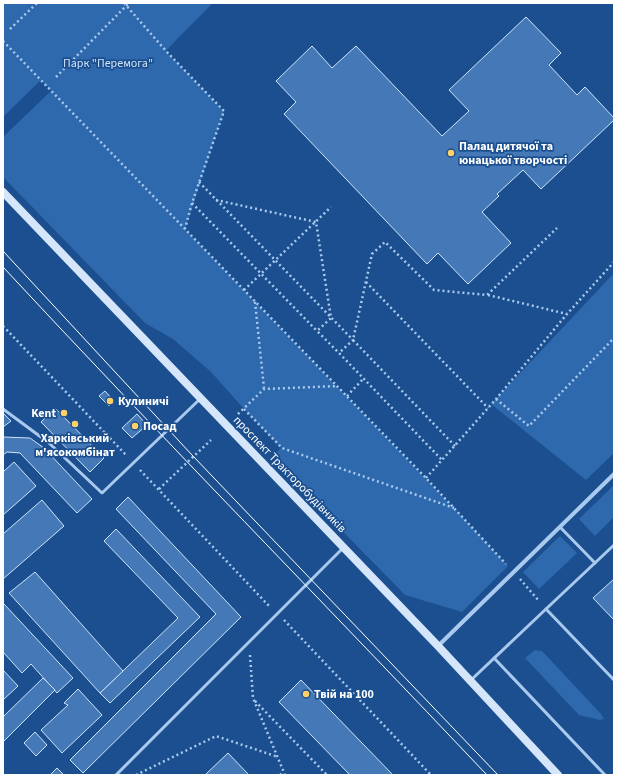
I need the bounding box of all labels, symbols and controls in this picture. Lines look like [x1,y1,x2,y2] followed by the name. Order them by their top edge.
[63,55,153,72] park label: Парк "Перемога"
[459,138,567,169] place label: Палац дитячої та юнацької творчості
[446,148,456,158] marker: Палац дитячої та юнацької творчості
[118,393,169,410] place label: Кулиничі
[105,396,115,406] marker: Кулиничі
[31,405,56,422] place label: Kent
[59,408,69,418] marker: Kent
[229,412,350,537] street label: проспект Тракторобудівників
[143,418,176,435] place label: Посад
[70,419,80,429] marker: Харківський м'ясокомбінат
[130,421,140,431] marker: Посад
[35,430,115,461] place label: Харківський м'ясокомбінат
[314,686,374,703] place label: Твій на 100
[301,689,311,699] marker: Твій на 100

